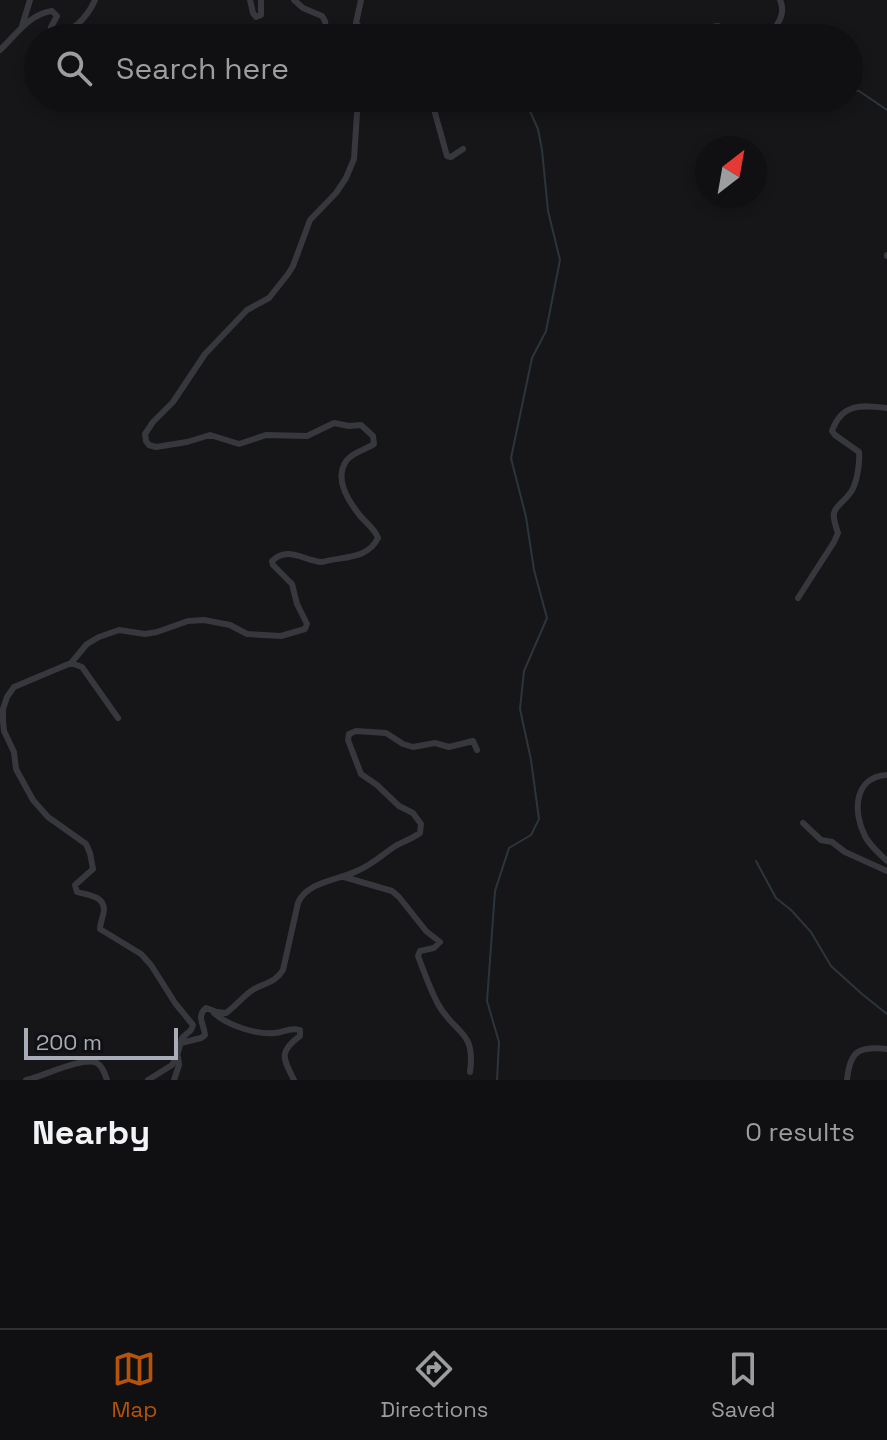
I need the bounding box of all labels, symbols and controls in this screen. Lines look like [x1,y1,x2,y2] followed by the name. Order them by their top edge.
[24,24,863,112] search box
[52,46,96,90] icon: search
[116,49,289,88] text: Search here
[695,136,767,208] north arrow
[24,1024,178,1060] scale bar
[36,1028,102,1056] text: 200 m
[32,1111,150,1154] text: Nearby
[745,1115,855,1149] text: 0 results
[112,1347,157,1423] tab: Map
[380,1347,488,1423] tab: Directions
[711,1347,775,1423] tab: Saved

